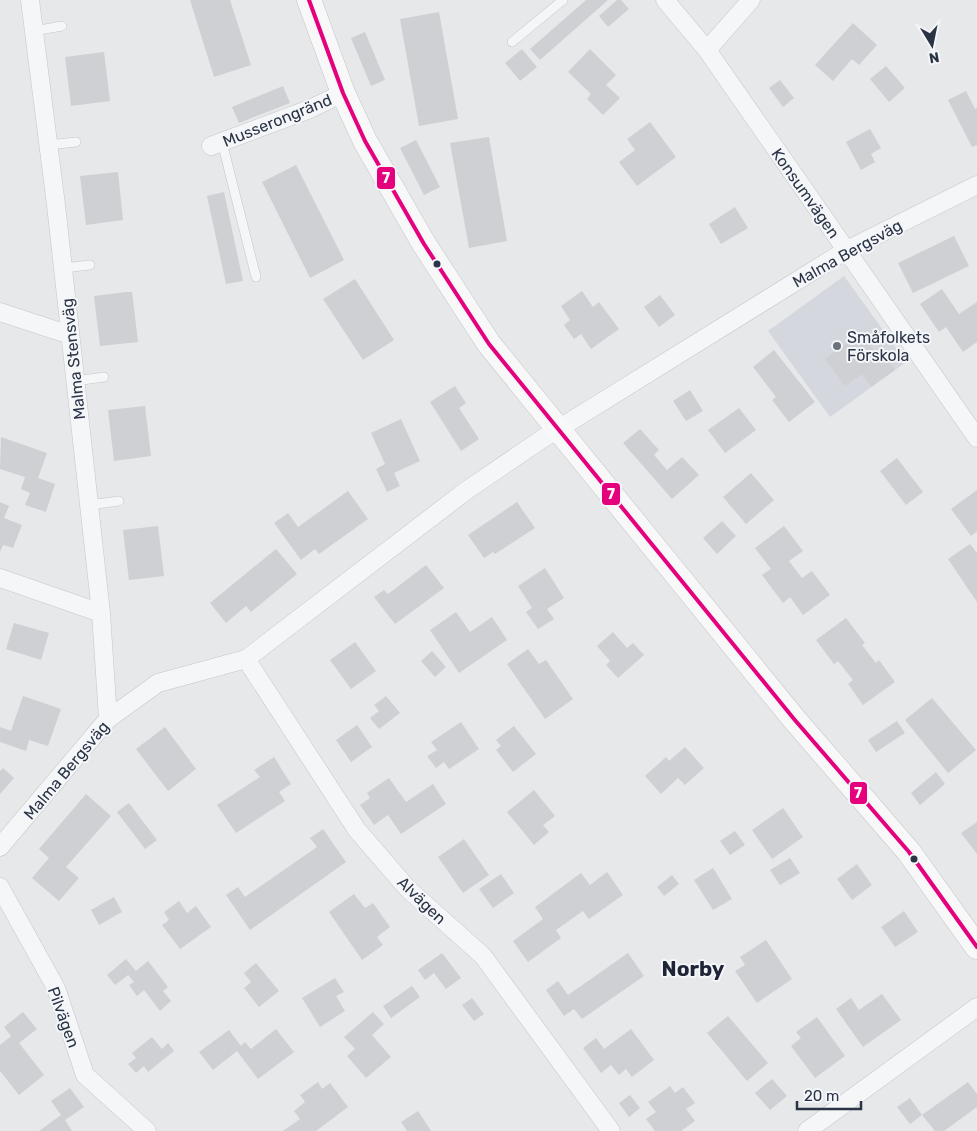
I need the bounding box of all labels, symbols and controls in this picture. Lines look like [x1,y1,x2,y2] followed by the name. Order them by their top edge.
[907,20,957,70] north arrow
[928,48,941,67] text: N
[220,90,335,151] street label: Musserongränd
[768,145,844,242] street label: Konsumvägen
[376,166,396,190] line badge: 7
[382,170,390,187] text: 7
[789,215,905,291] street label: Malma Bergsväg
[432,259,442,269] unlabelled marker
[58,297,89,421] street label: Malma Stensväg
[847,328,930,365] place label: Småfolkets Förskola
[831,340,843,352] marker: Småfolkets Förskola
[601,482,621,506] line badge: 7
[607,486,615,503] text: 7
[20,717,113,823] street label: Malma Bergsväg
[849,781,868,805] line badge: 7
[854,785,862,802] text: 7
[909,854,919,864] unlabelled marker
[393,873,450,928] street label: Alvägen
[662,956,725,981] district label: Norby
[44,984,83,1050] street label: Pilvägen
[797,1078,861,1110] scale bar
[804,1087,839,1105] text: 20 m

